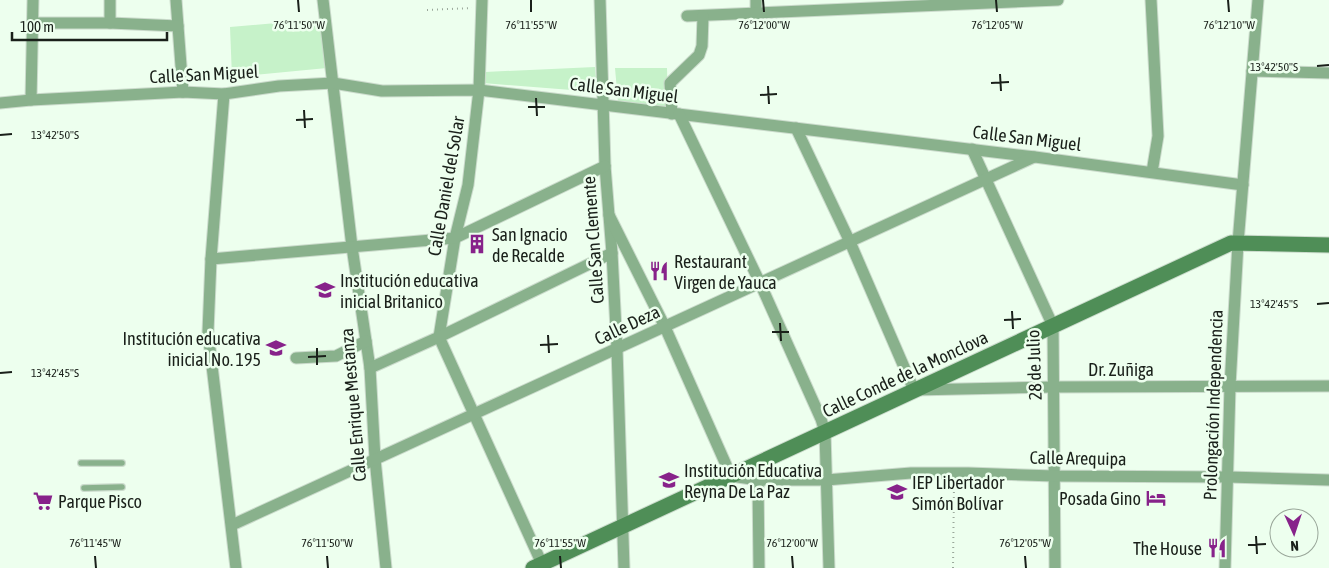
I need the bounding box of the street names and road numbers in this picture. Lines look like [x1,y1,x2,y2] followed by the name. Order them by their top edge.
[149,61,259,87] street label: Calle San Miguel
[569,73,680,107] street label: Calle San Miguel
[423,114,469,258] street label: Calle Daniel del Solar
[972,121,1083,155] street label: Calle San Miguel
[578,176,608,304] street label: Calle San Clemente
[591,301,663,349] street label: Calle Deza
[1199,309,1227,501] street label: Prolongación Independencia
[819,326,991,422] street label: Calle Conde de la Monclova
[336,327,370,483] street label: Calle Enrique Mestanza
[1022,329,1046,401] street label: 28 de Julio
[1088,359,1154,380] street label: Dr. Zuñiga
[1029,447,1127,469] street label: Calle Arequipa

